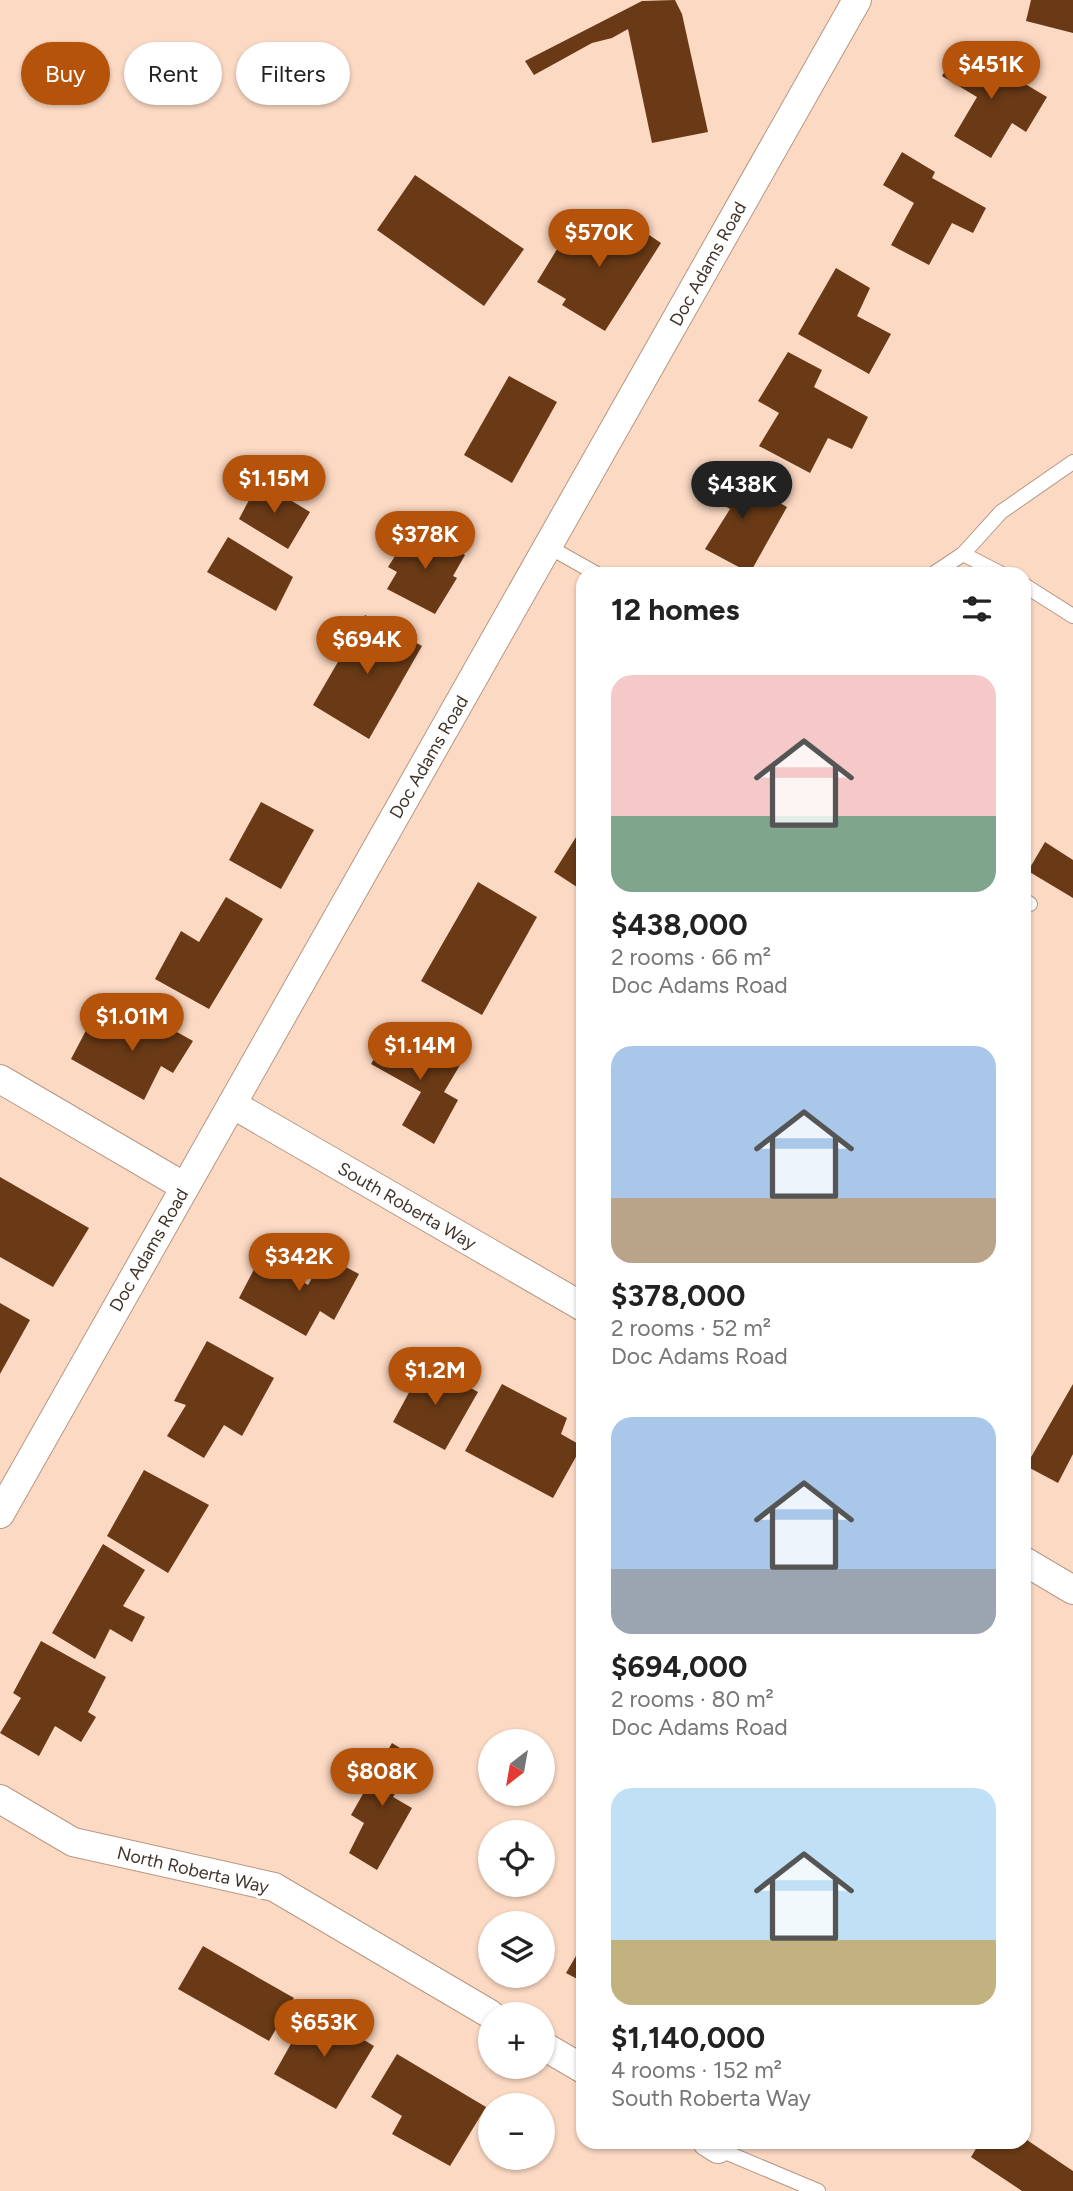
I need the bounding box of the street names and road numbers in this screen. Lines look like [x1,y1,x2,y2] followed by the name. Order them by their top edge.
[665,198,751,330] street label: Doc Adams Road
[385,692,473,822] street label: Doc Adams Road
[334,1157,481,1255] street label: South Roberta Way
[105,1185,193,1315] street label: Doc Adams Road
[115,1842,272,1898] street label: North Roberta Way

